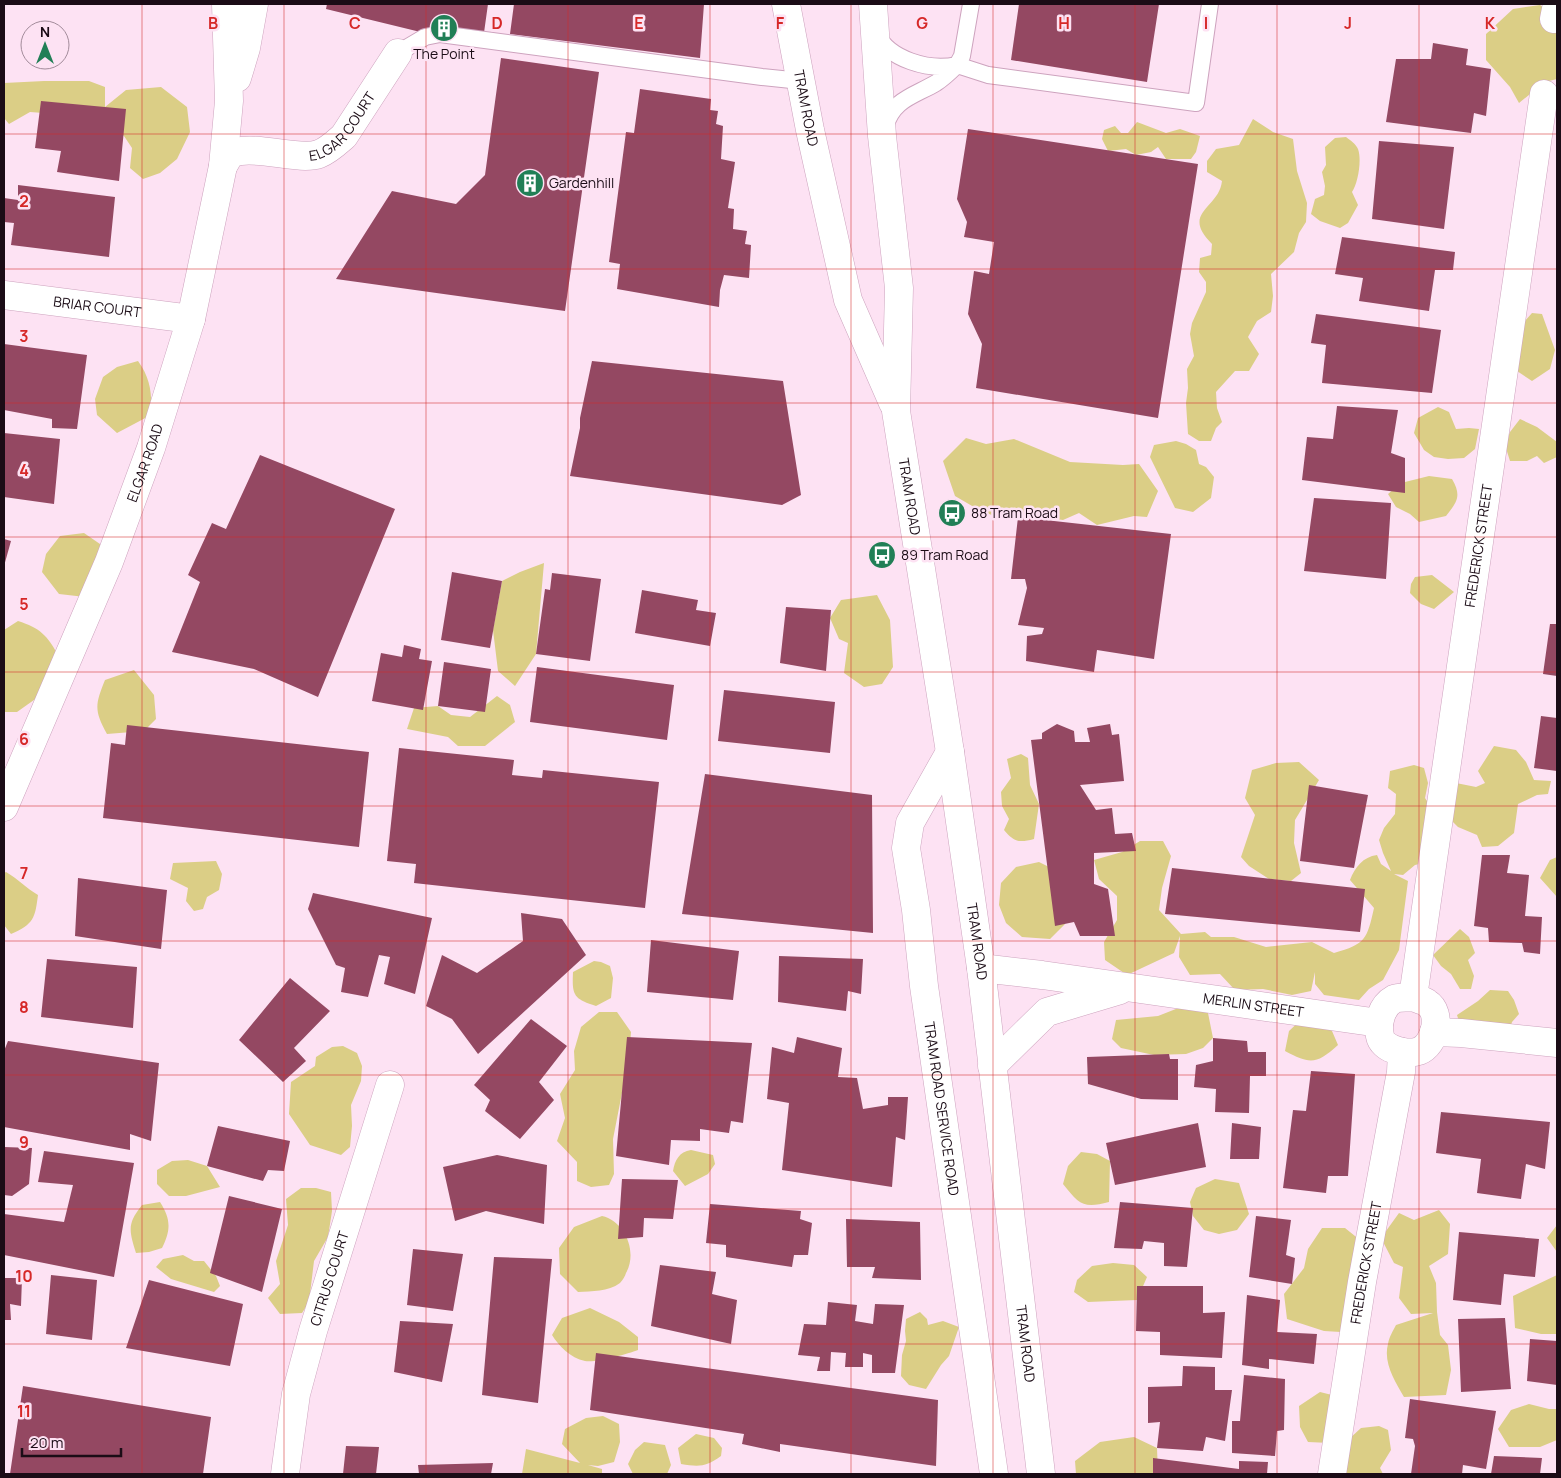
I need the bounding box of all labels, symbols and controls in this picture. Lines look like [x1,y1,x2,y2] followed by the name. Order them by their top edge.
[208,12,218,34] text: B
[349,12,361,34] text: C
[491,12,503,34] text: D
[634,12,644,34] text: E
[776,12,785,34] text: F
[916,12,928,34] text: G
[1058,12,1070,34] text: H
[1204,12,1208,34] text: I
[1344,12,1352,34] text: J
[1485,12,1496,34] text: K
[429,13,459,43] building icon: The Point
[20,20,70,70] north arrow
[40,22,50,41] text: N
[413,44,475,63] place label: The Point
[790,68,823,148] street label: TRAM ROAD
[308,87,380,165] street label: ELGAR COURT
[515,168,545,198] building icon: Gardenhill
[549,173,614,192] place label: Gardenhill
[19,190,29,212] text: 2
[52,291,143,322] street label: BRIAR COURT
[19,325,29,347] text: 3
[122,421,167,505] street label: ELGAR ROAD
[895,457,926,536] street label: TRAM ROAD
[19,459,29,481] text: 4
[1460,482,1496,609] street label: FREDERICK STREET
[937,498,967,528] bus stop icon: 88 Tram Road
[971,503,1058,522] place label: 88 Tram Road
[867,540,897,570] bus stop icon: 89 Tram Road
[901,545,989,564] place label: 89 Tram Road
[19,593,29,615] text: 5
[19,728,29,750] text: 6
[20,862,28,884] text: 7
[963,902,992,981] street label: TRAM ROAD
[1202,988,1306,1021] street label: MERLIN STREET
[19,996,29,1018] text: 8
[920,1020,964,1197] street label: TRAM ROAD SERVICE ROAD
[19,1131,29,1153] text: 9
[1346,1199,1386,1325] street label: FREDERICK STREET
[305,1228,353,1328] street label: CITRUS COURT
[15,1265,33,1287] text: 10
[1012,1304,1040,1383] street label: TRAM ROAD
[17,1400,31,1422] text: 11
[22,1426,121,1458] scale bar
[30,1432,63,1453] text: 20 m

